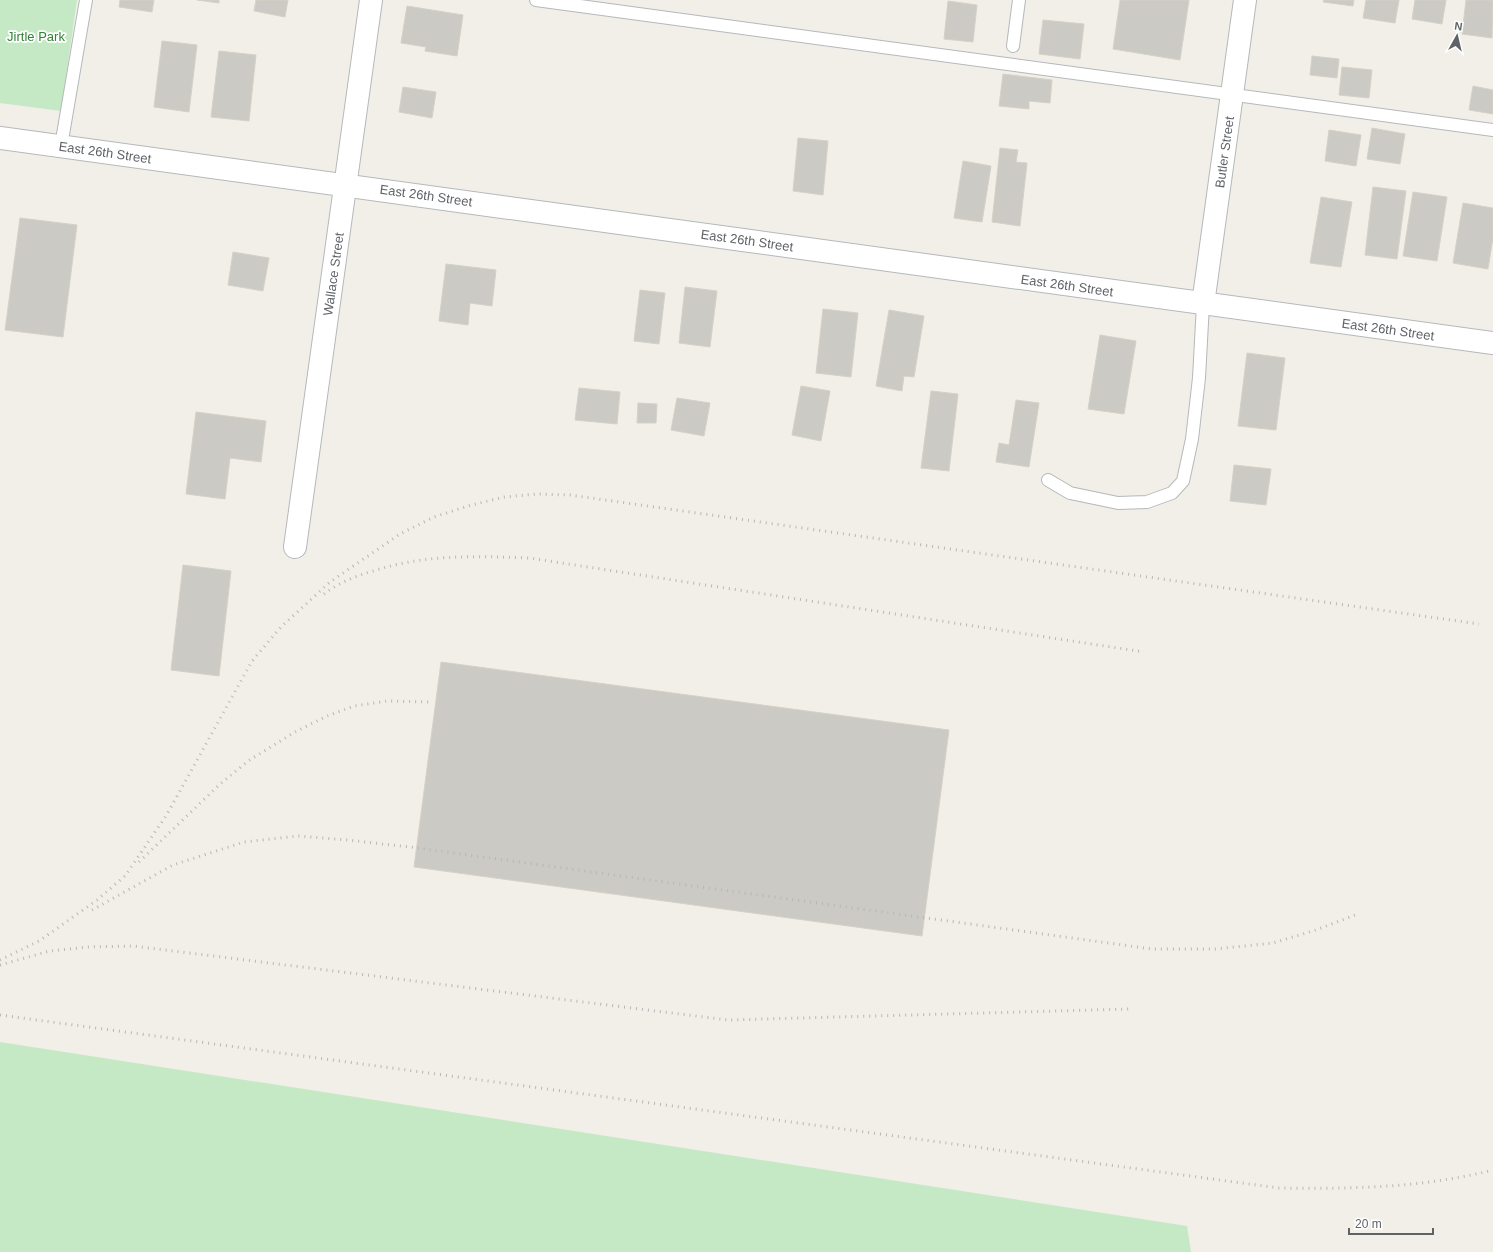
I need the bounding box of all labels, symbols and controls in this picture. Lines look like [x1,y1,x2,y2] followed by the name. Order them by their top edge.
[1437,16,1477,56] north arrow
[1454,20,1463,33] text: N
[7,29,65,44] park label: Jirtle Park
[1212,115,1237,189] street label: Butler Street
[58,139,153,166] street label: East 26th Street
[379,182,474,209] street label: East 26th Street
[700,227,795,254] street label: East 26th Street
[320,231,347,317] street label: Wallace Street
[1020,272,1115,299] street label: East 26th Street
[1341,316,1436,343] street label: East 26th Street
[1349,1210,1433,1236] scale bar
[1355,1217,1382,1231] text: 20 m

